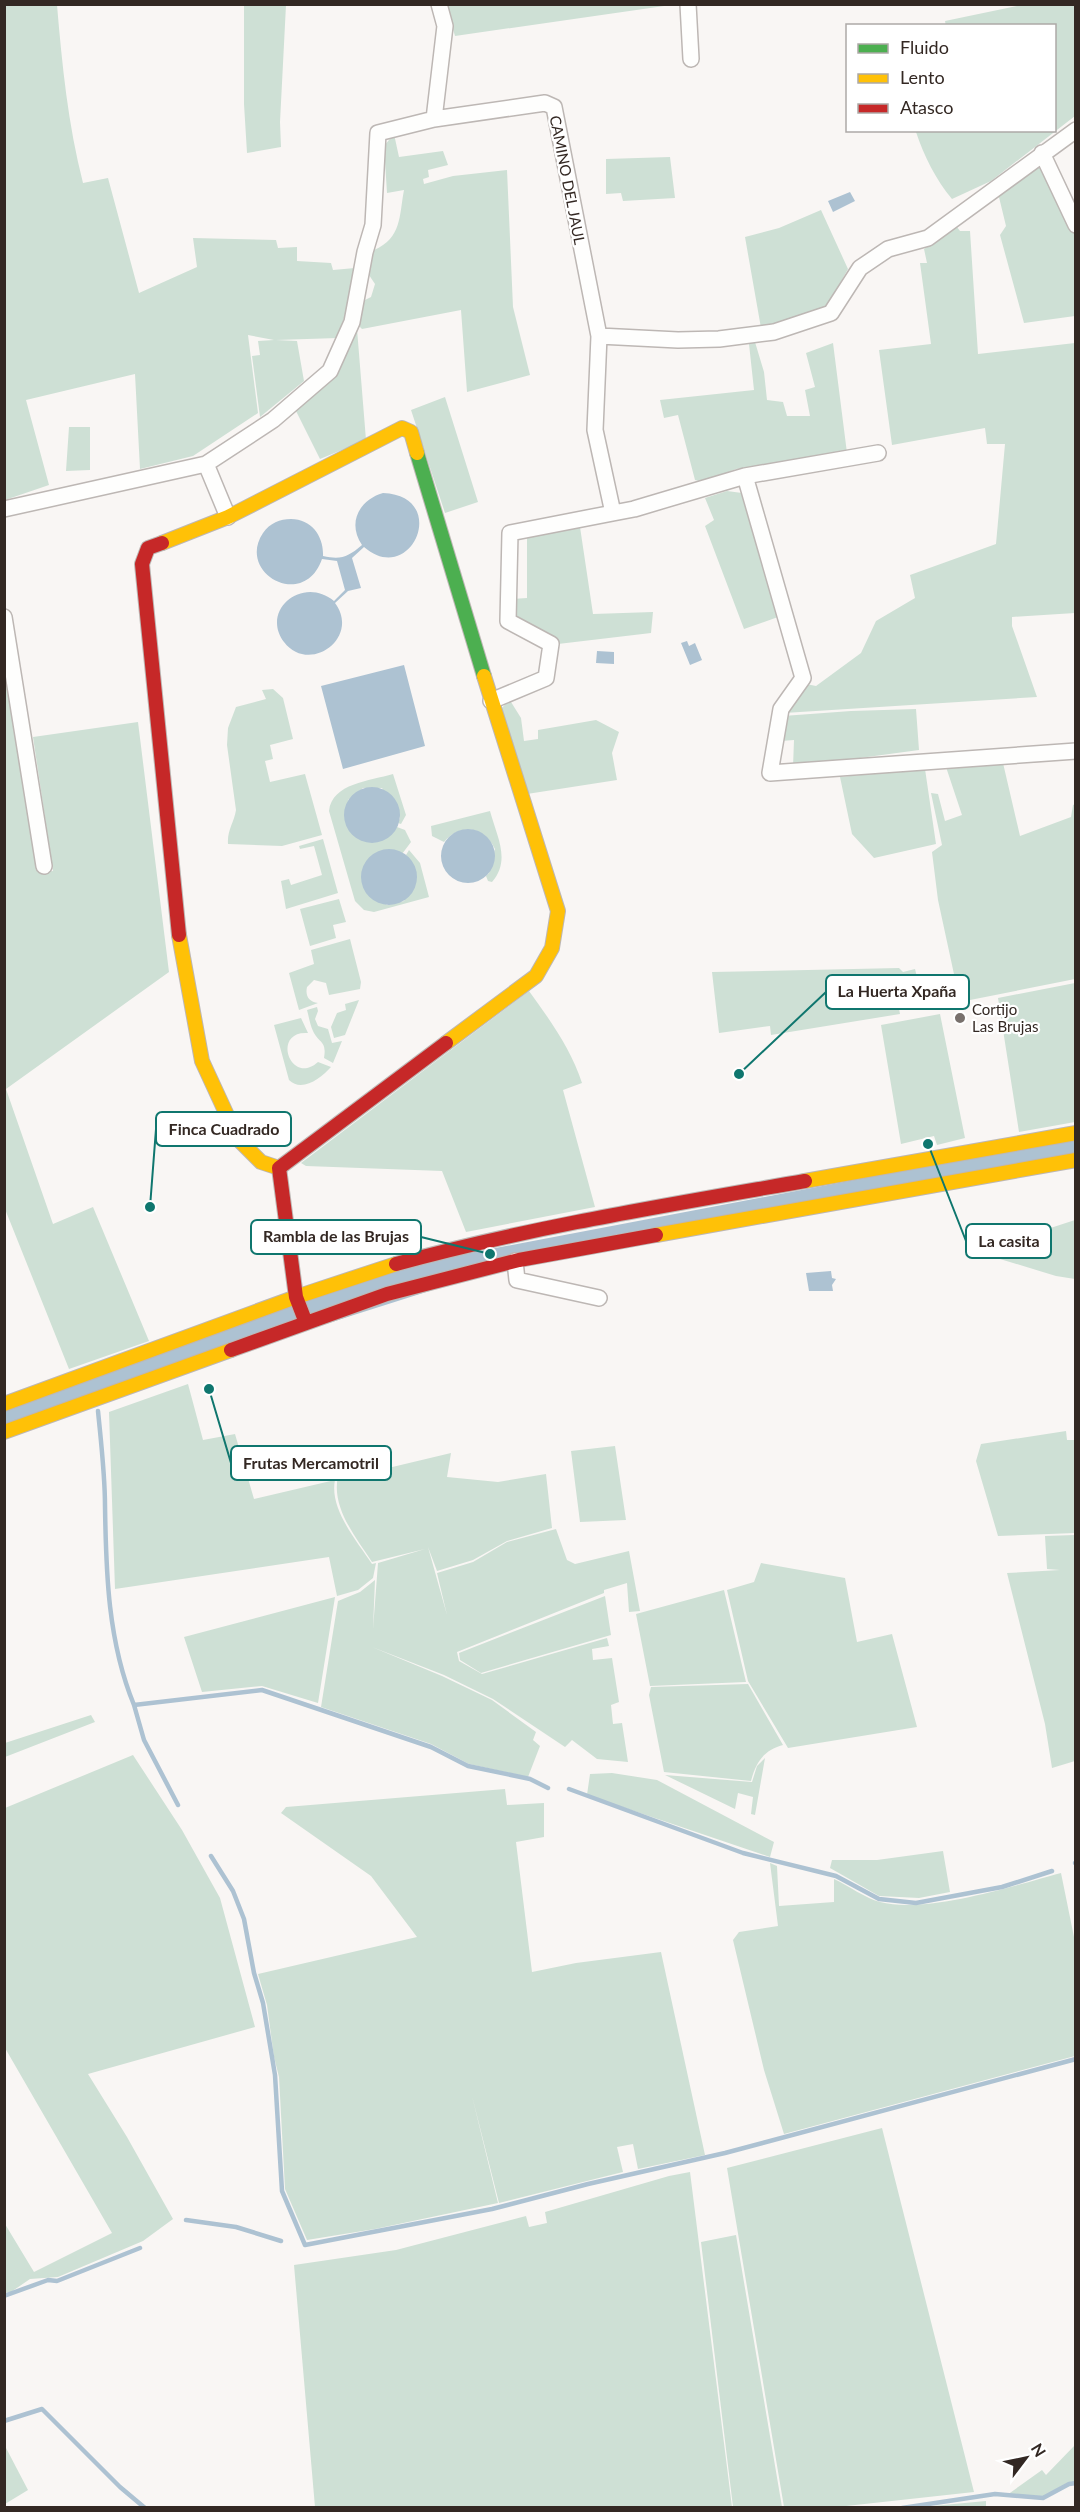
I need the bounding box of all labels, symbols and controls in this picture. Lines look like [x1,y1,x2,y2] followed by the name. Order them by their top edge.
[846,24,1056,132] legend
[900,36,949,58] text: Fluido
[900,66,945,88] text: Lento
[900,96,953,118] text: Atasco
[547,114,589,246] street label: CAMINO DEL JAUL
[826,975,969,1009] callout: La Huerta Xpaña
[838,981,956,1000] text: La Huerta Xpaña
[972,1000,1038,1035] place label: Cortijo Las Brujas
[953,1011,967,1025] marker: Cortijo Las Brujas
[156,1112,291,1146] callout: Finca Cuadrado
[169,1119,279,1138] text: Finca Cuadrado
[251,1220,421,1254] callout: Rambla de las Brujas
[966,1224,1051,1258] callout: La casita
[263,1226,409,1245] text: Rambla de las Brujas
[978,1231,1040,1250] text: La casita
[231,1446,391,1480] callout: Frutas Mercamotril
[243,1453,379,1472] text: Frutas Mercamotril
[996,2428,1056,2488] north arrow
[1028,2440,1050,2460] text: N

